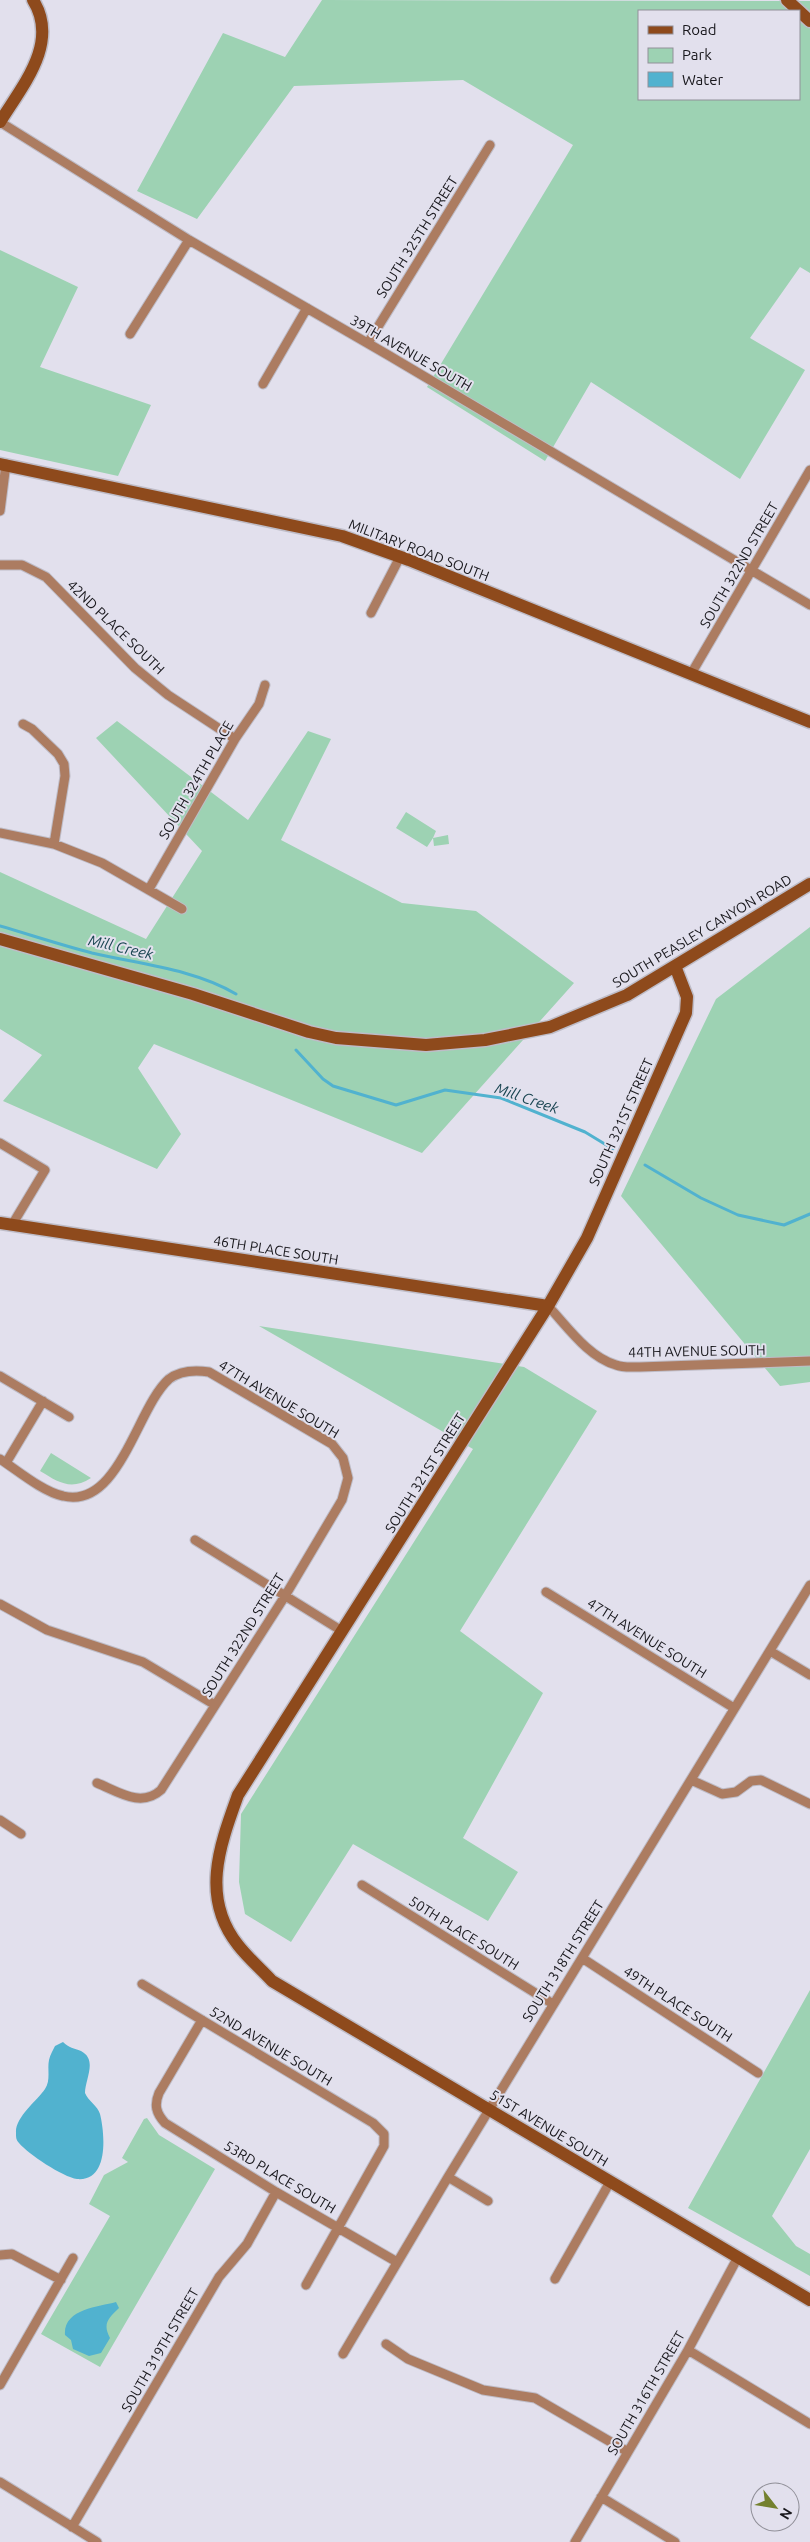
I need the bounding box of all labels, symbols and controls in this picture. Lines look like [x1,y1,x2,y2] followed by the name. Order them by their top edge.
[638,10,800,100] legend
[682,21,717,38] text: Road
[682,46,712,63] text: Park
[682,71,723,88] text: Water
[373,173,461,301] street label: SOUTH 325TH STREET
[347,312,475,394] street label: 39TH AVENUE SOUTH
[696,499,782,631] street label: SOUTH 322ND STREET
[346,516,492,584] street label: MILITARY ROAD SOUTH
[64,577,168,677] street label: 42ND PLACE SOUTH
[156,718,237,842] street label: SOUTH 324TH PLACE
[610,871,795,991] street label: SOUTH PEASLEY CANYON ROAD
[87,931,155,963] water label: Mill Creek
[586,1056,656,1188] street label: SOUTH 321ST STREET
[493,1079,561,1117] water label: Mill Creek
[212,1232,340,1268] street label: 46TH PLACE SOUTH
[628,1342,766,1360] street label: 44TH AVENUE SOUTH
[216,1357,342,1441] street label: 47TH AVENUE SOUTH
[382,1410,468,1536] street label: SOUTH 321ST STREET
[198,1570,288,1700] street label: SOUTH 322ND STREET
[584,1595,710,1681] street label: 47TH AVENUE SOUTH
[406,1893,522,1973] street label: 50TH PLACE SOUTH
[519,1897,607,2025] street label: SOUTH 318TH STREET
[621,1963,735,2045] street label: 49TH PLACE SOUTH
[207,2003,335,2089] street label: 52ND AVENUE SOUTH
[487,2086,611,2170] street label: 51ST AVENUE SOUTH
[221,2137,339,2217] street label: 53RD PLACE SOUTH
[118,2285,202,2415] street label: SOUTH 319TH STREET
[604,2328,688,2458] street label: SOUTH 316TH STREET
[750,2482,800,2532] north arrow
[777,2505,796,2522] text: N

